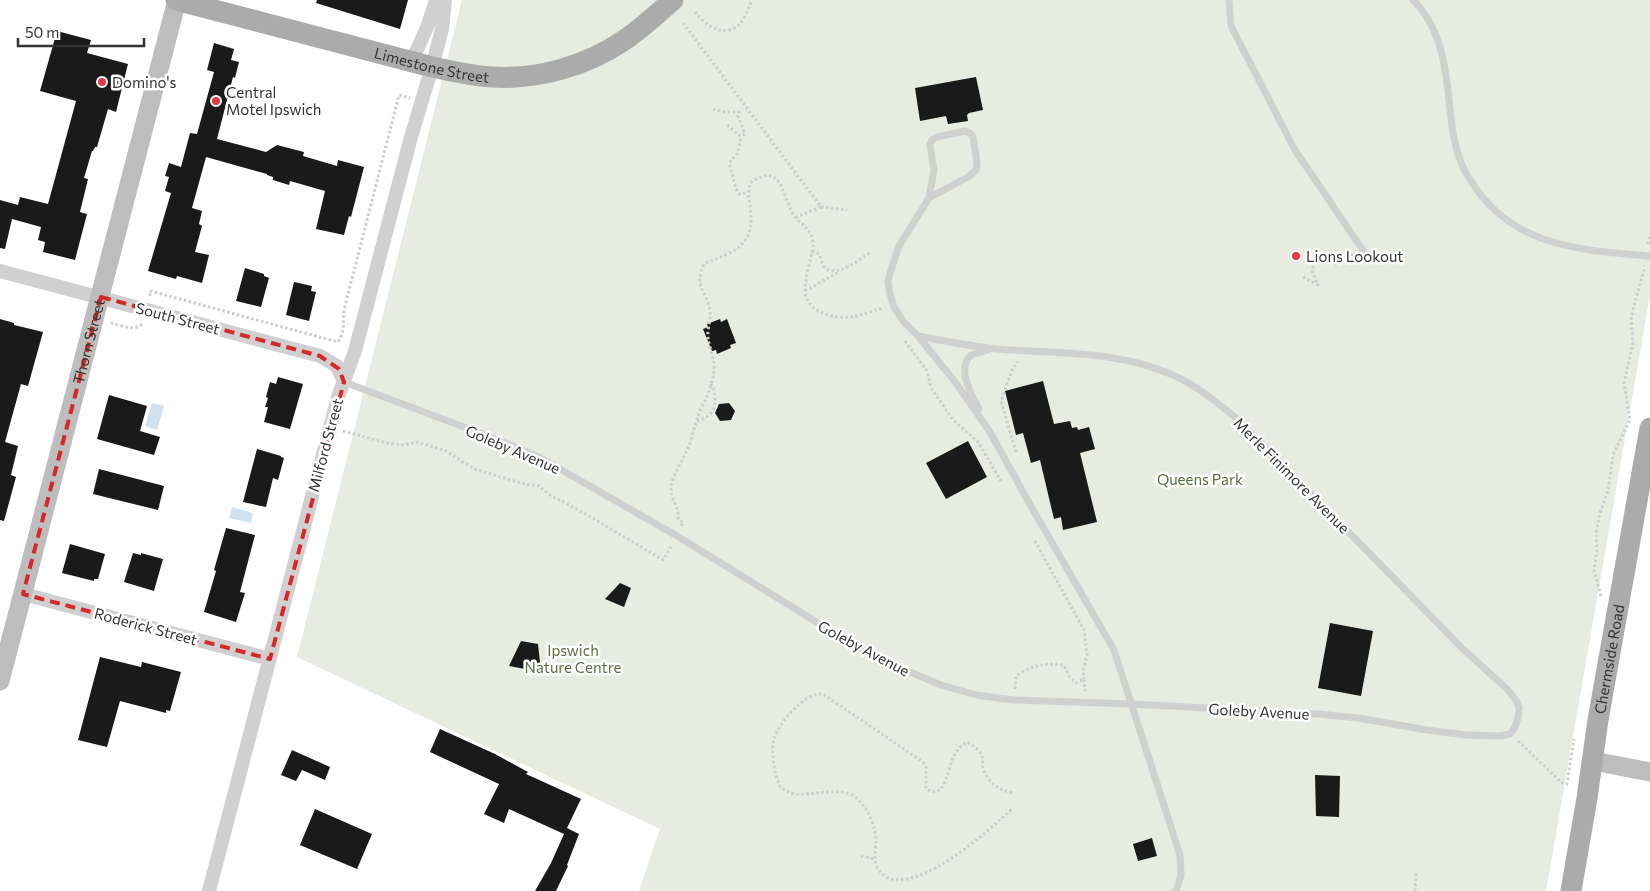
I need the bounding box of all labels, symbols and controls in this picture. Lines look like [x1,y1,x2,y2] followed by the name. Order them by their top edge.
[18,15,144,47] scale bar
[25,23,59,41] text: 50 m
[372,43,490,86] street label: Limestone Street
[112,73,177,91] place label: Domino's
[96,76,108,88] marker: Domino's
[226,83,321,118] place label: Central Motel Ipswich
[210,95,222,107] marker: Central Motel Ipswich
[1306,247,1404,265] place label: Lions Lookout
[1290,250,1302,262] marker: Lions Lookout
[69,297,108,386] street label: Thorn Street
[134,298,222,338] street label: South Street
[304,396,346,494] street label: Milford Street
[1230,413,1354,537] street label: Merle Finimore Avenue
[463,421,563,477] street label: Goleby Avenue
[1157,470,1243,488] park label: Queens Park
[1590,603,1627,715] street label: Chermside Road
[93,604,199,648] street label: Roderick Street
[815,616,913,680] street label: Goleby Avenue
[525,641,621,676] park label: Ipswich Nature Centre
[1208,699,1310,723] street label: Goleby Avenue

